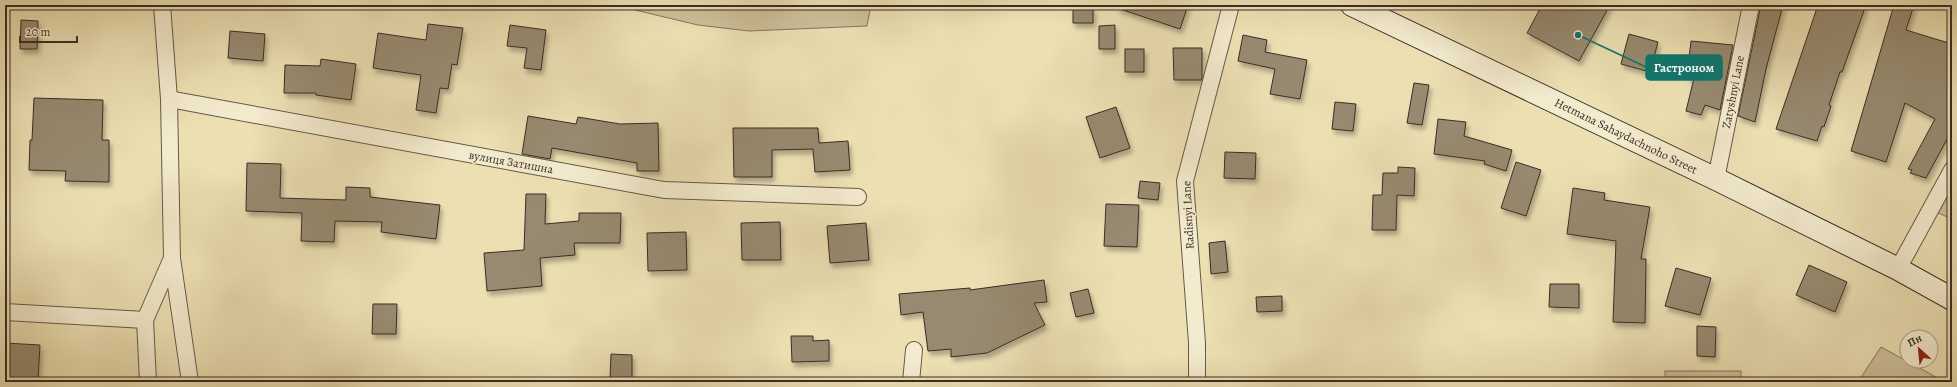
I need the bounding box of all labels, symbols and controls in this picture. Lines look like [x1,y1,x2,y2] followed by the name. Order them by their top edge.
[20,18,77,44] scale bar
[26,24,50,40] text: 20 m
[1718,54,1748,130] street label: Zatyshnyi Lane
[1646,55,1722,80] callout: Гастроном
[1654,59,1715,76] text: Гастроном
[1552,94,1700,178] street label: Hetmana Sahaydachnoho Street
[467,147,555,177] street label: вулиця Затишна
[1178,180,1198,250] street label: Radisnyi Lane
[1899,329,1939,369] north arrow
[1905,330,1925,350] text: Пн

